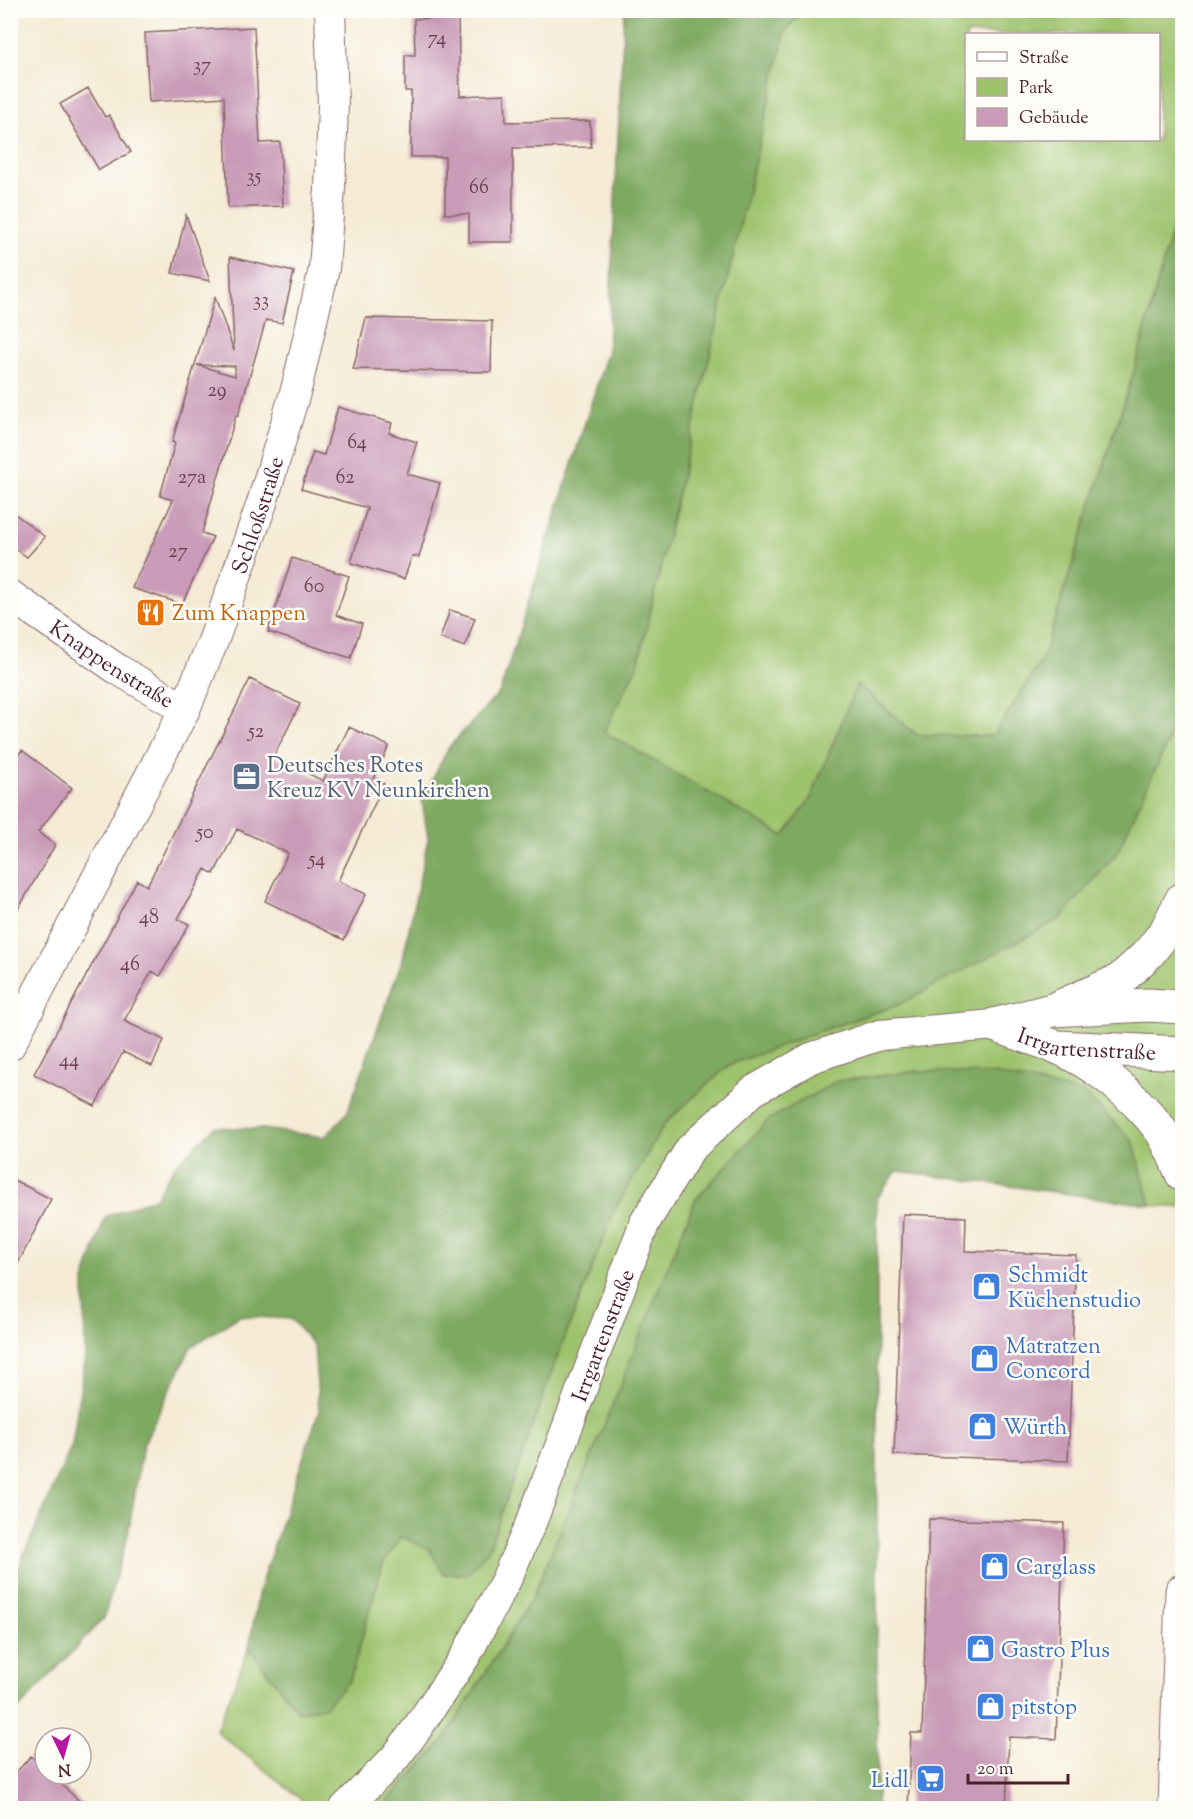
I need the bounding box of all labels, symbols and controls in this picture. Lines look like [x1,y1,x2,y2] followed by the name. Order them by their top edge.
[428,25,446,54] house number: 74
[965,33,1160,141] legend
[1019,46,1069,72] text: Straße
[193,52,211,81] house number: 37
[1019,76,1054,102] text: Park
[1019,106,1089,132] text: Gebäude
[247,163,262,192] house number: 35
[469,174,489,203] house number: 66
[253,287,269,316] house number: 33
[207,377,227,406] house number: 29
[347,429,367,458] house number: 64
[225,453,294,579] street label: Schloßstraße
[178,464,206,493] house number: 27a
[335,464,355,493] house number: 62
[168,538,188,567] house number: 27
[304,573,324,602] house number: 60
[135,596,167,628] restaurant icon: Zum Knappen
[172,599,306,631] place label: Zum Knappen
[42,614,179,718] street label: Knappenstraße
[247,718,264,747] house number: 52
[267,751,490,808] place label: Deutsches Rotes Kreuz KV Neunkirchen
[230,761,262,793] office icon: Deutsches Rotes Kreuz KV Neunkirchen
[195,819,214,848] house number: 50
[308,846,325,875] house number: 54
[139,904,159,933] house number: 48
[120,951,140,980] house number: 46
[1012,1021,1157,1071] street label: Irrgartenstraße
[59,1047,79,1076] house number: 44
[1008,1261,1141,1318] place label: Schmidt Küchenstudio
[565,1265,645,1407] street label: Irrgartenstraße
[971,1271,1003,1303] shop icon: Schmidt Küchenstudio
[1006,1332,1101,1389] place label: Matratzen Concord
[969,1342,1001,1374] shop icon: Matratzen Concord
[966,1410,998,1442] shop icon: Würth
[1003,1413,1068,1445] place label: Würth
[979,1550,1011,1582] shop icon: Carglass
[1016,1553,1096,1585] place label: Carglass
[964,1633,996,1665] shop icon: Gastro Plus
[1001,1636,1110,1668] place label: Gastro Plus
[974,1690,1006,1722] shop icon: pitstop
[1011,1693,1077,1725] place label: pitstop
[33,1726,93,1786] north arrow
[968,1747,1068,1785] scale bar
[57,1756,71,1780] text: N
[977,1757,1014,1783] text: 20 m
[914,1763,946,1795] supermarket icon: Lidl
[871,1766,909,1798] place label: Lidl

